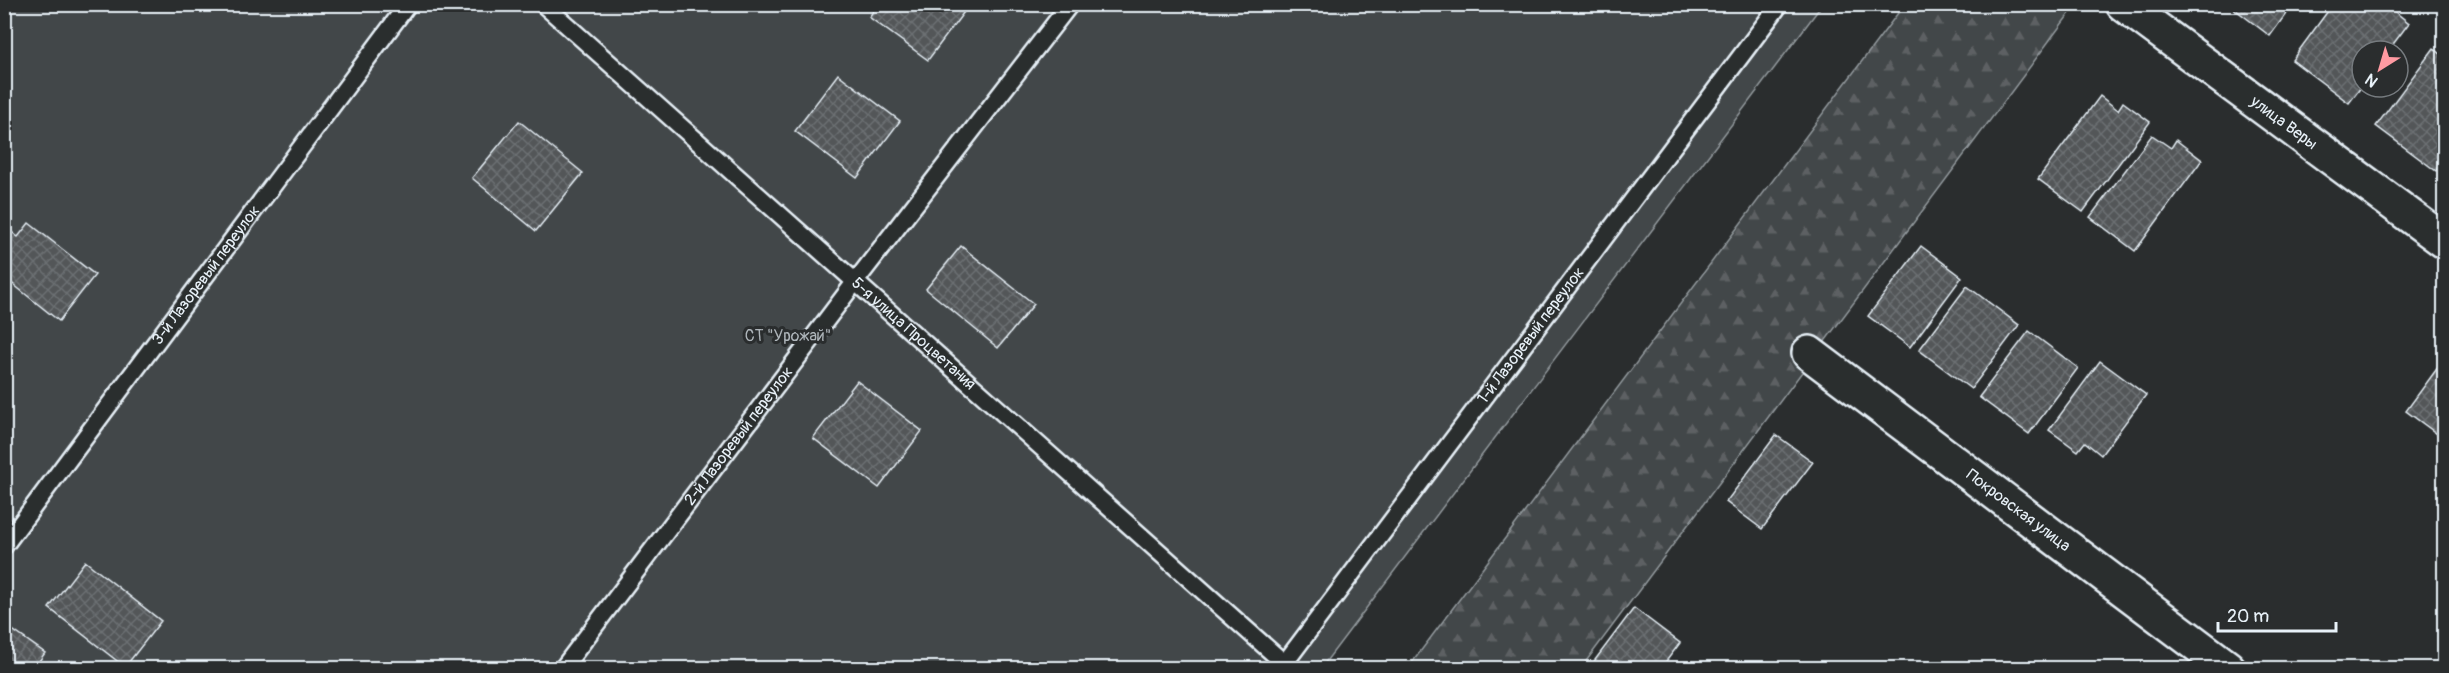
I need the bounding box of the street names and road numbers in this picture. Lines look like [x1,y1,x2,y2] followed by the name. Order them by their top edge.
[2246,91,2321,154] street label: улица Веры
[148,201,264,349] street label: 3-й Лазоревый переулок
[1473,263,1589,408] street label: 1-й Лазоревый переулок
[847,273,980,394] street label: 5-я улица Процветания
[680,363,797,509] street label: 2-й Лазоревый переулок
[1962,465,2074,556] street label: Покровская улица

